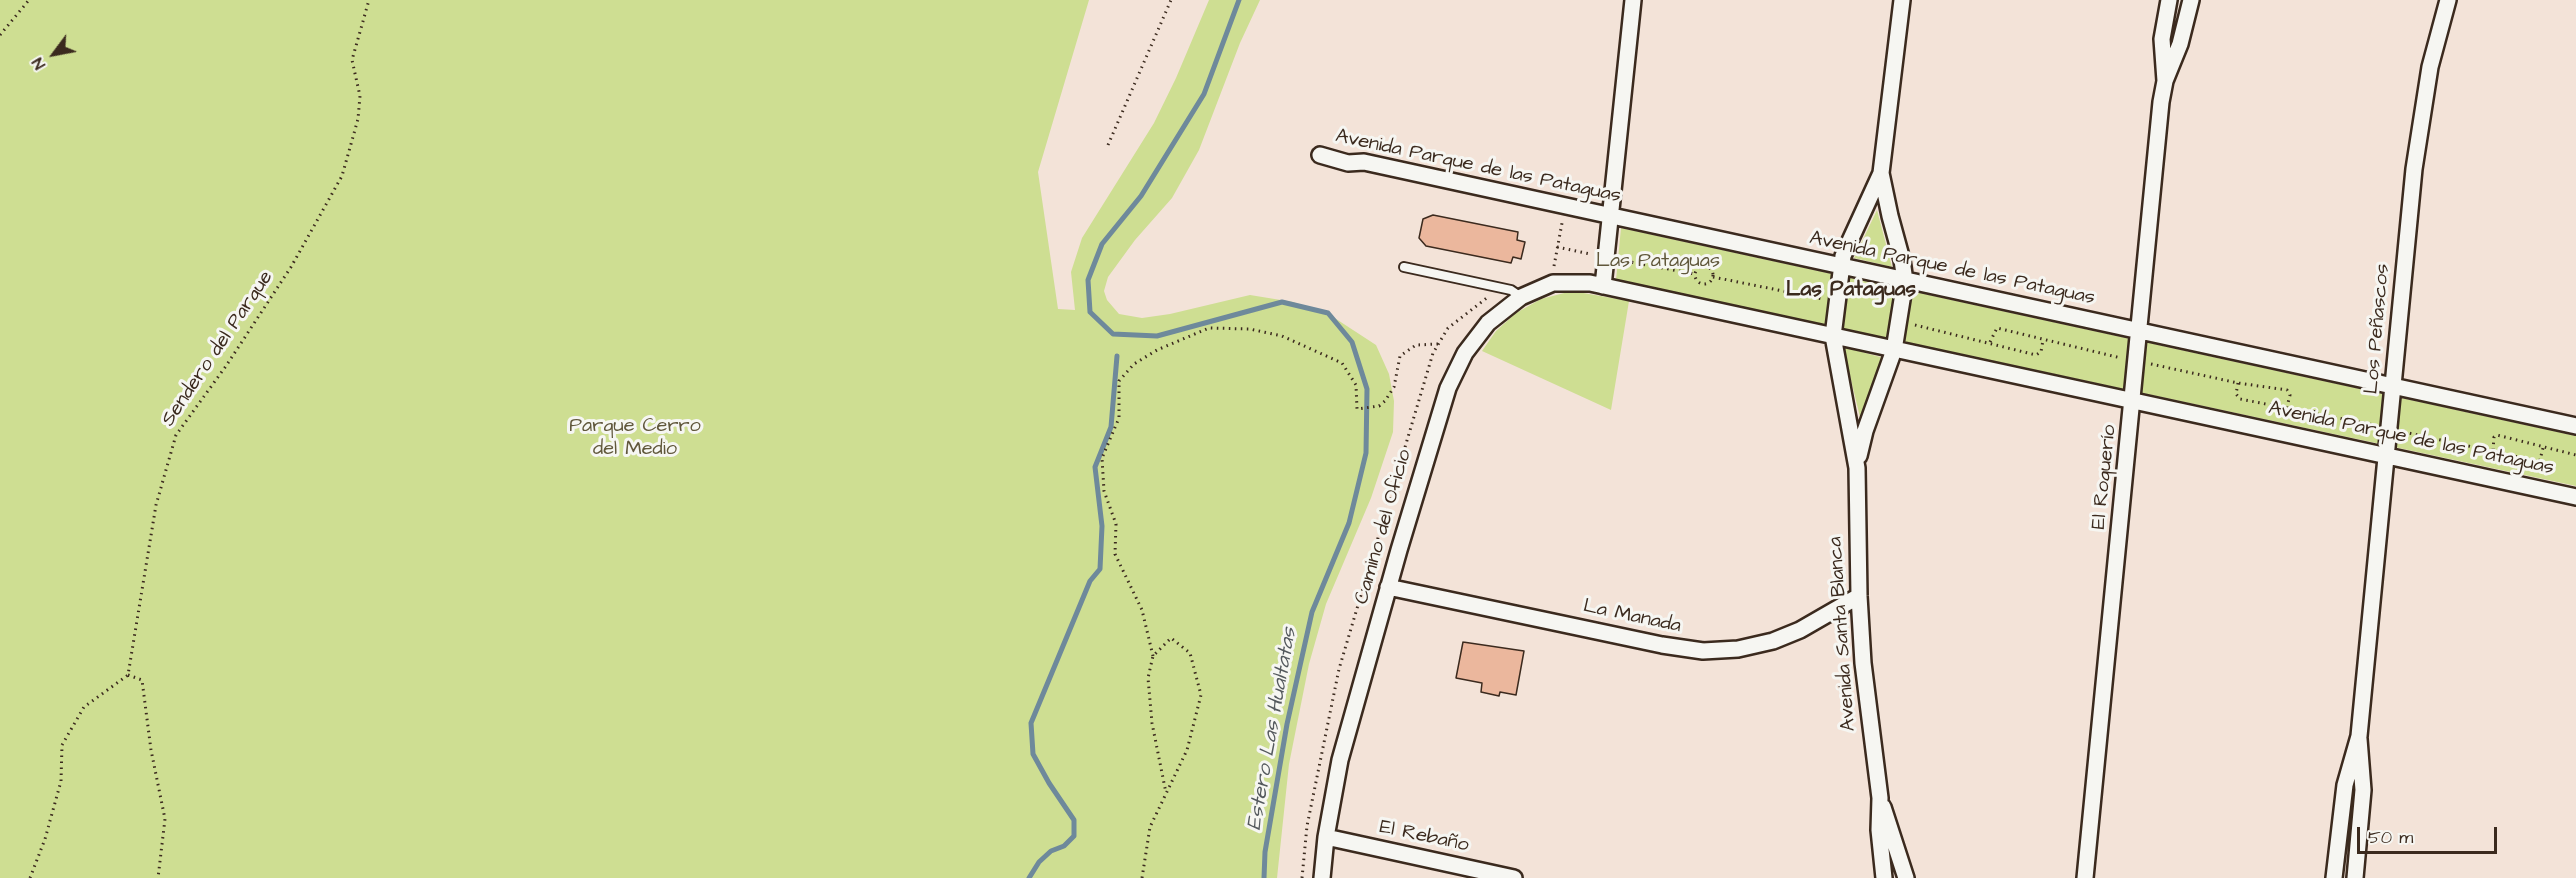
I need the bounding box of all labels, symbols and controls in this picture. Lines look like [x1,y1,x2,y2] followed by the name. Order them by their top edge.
[24,24,84,84] north arrow
[27,53,51,74] text: N
[1333,125,1623,209] street label: Avenida Parque de las Pataguas
[1807,227,2097,311] street label: Avenida Parque de las Pataguas
[1596,250,1720,274] park label: Las Pataguas
[2360,263,2396,395] street label: Los Peñascos
[157,267,279,431] street label: Sendero del Parque
[1786,278,1916,304] district label: Las Pataguas
[2266,397,2556,481] street label: Avenida Parque de las Pataguas
[569,415,701,462] park label: Parque Cerro del Medio
[2088,424,2122,530] street label: El Roquerío
[1350,447,1418,607] street label: Camino del Oficio
[1824,536,1862,732] street label: Avenida Santa Blanca
[1581,595,1683,639] street label: La Manada
[1243,626,1303,832] water label: Estero Las Hualtatas
[2360,815,2500,853] scale bar
[1377,816,1471,858] street label: El Rebaño
[2368,825,2413,850] text: 50 m

